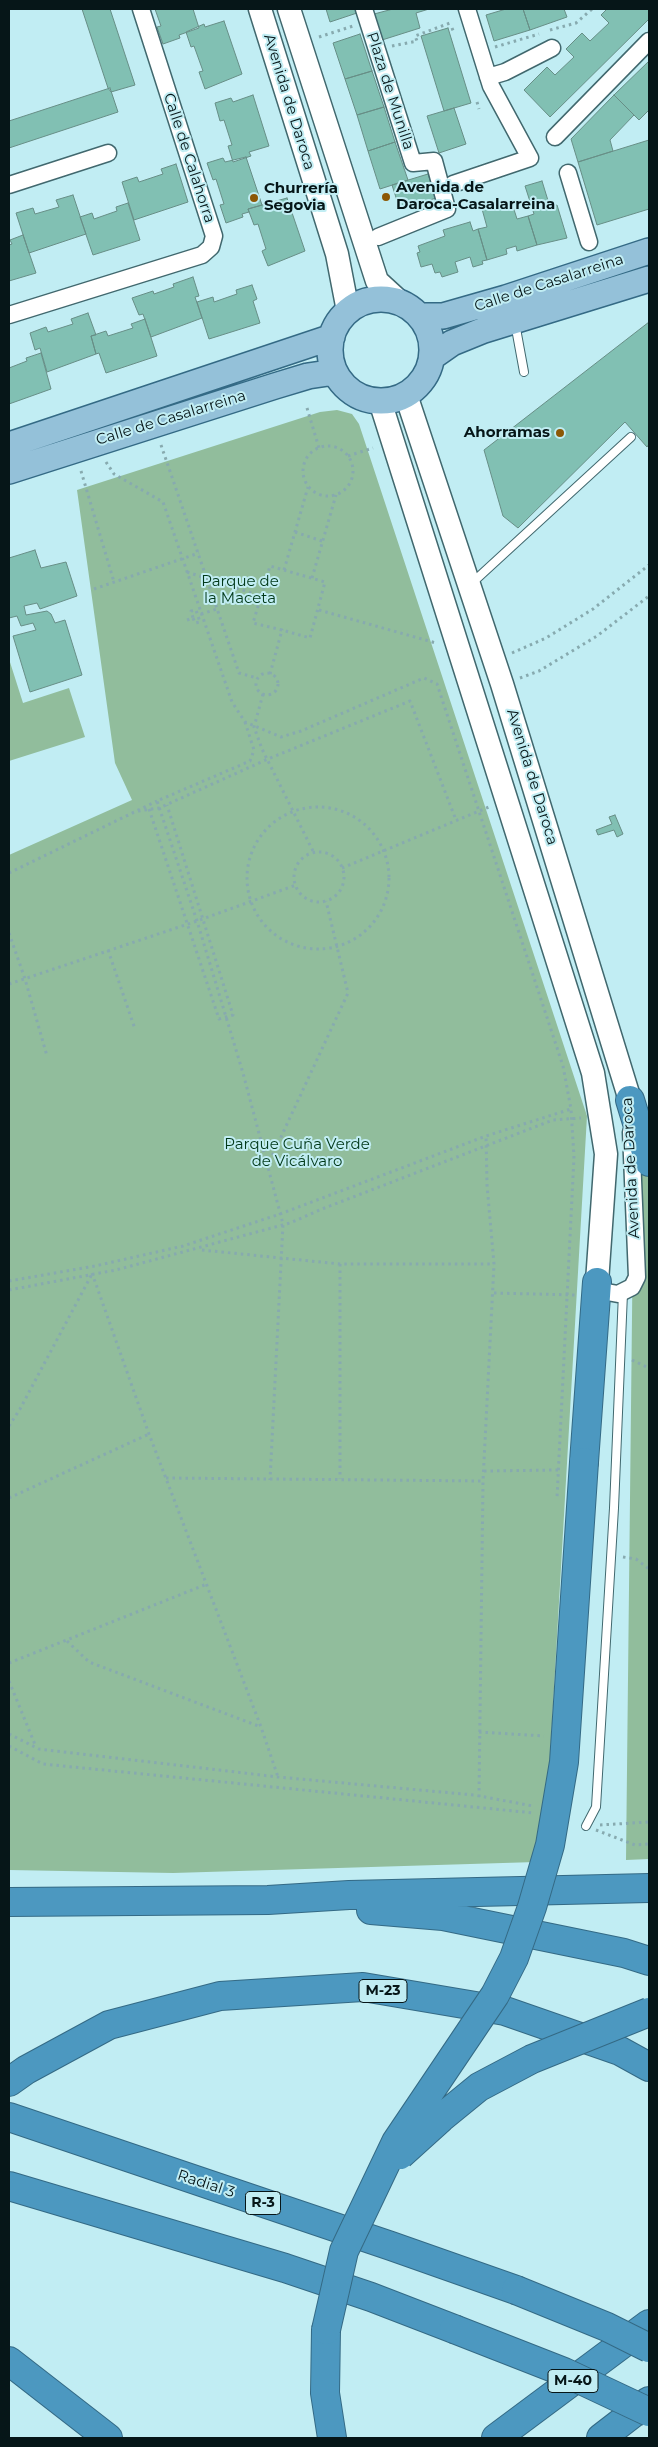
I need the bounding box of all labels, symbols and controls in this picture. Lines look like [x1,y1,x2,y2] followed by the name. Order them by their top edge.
[362,30,418,152] street label: Plaza de Munilla
[260,32,318,172] street label: Avenida de Daroca
[159,91,219,225] street label: Calle de Calahorra
[396,179,555,214] place label: Avenida de Daroca-Casalarreina
[264,180,338,215] place label: Churrería Segovia
[380,191,392,203] marker: Avenida de Daroca-Casalarreina
[248,192,260,204] marker: Churrería Segovia
[472,250,626,316] street label: Calle de Casalarreina
[94,387,248,449] street label: Calle de Casalarreina
[464,424,550,442] place label: Ahorramas
[554,427,566,439] marker: Ahorramas
[201,573,279,608] park label: Parque de la Maceta
[503,707,561,847] street label: Avenida de Daroca
[618,1097,644,1239] street label: Avenida de Daroca
[224,1136,370,1171] park label: Parque Cuña Verde de Vicálvaro
[359,1980,407,2002] road number: M-23
[175,2166,237,2202] street label: Radial 3
[246,2192,280,2214] road number: R-3
[548,2370,598,2392] road number: M-40

